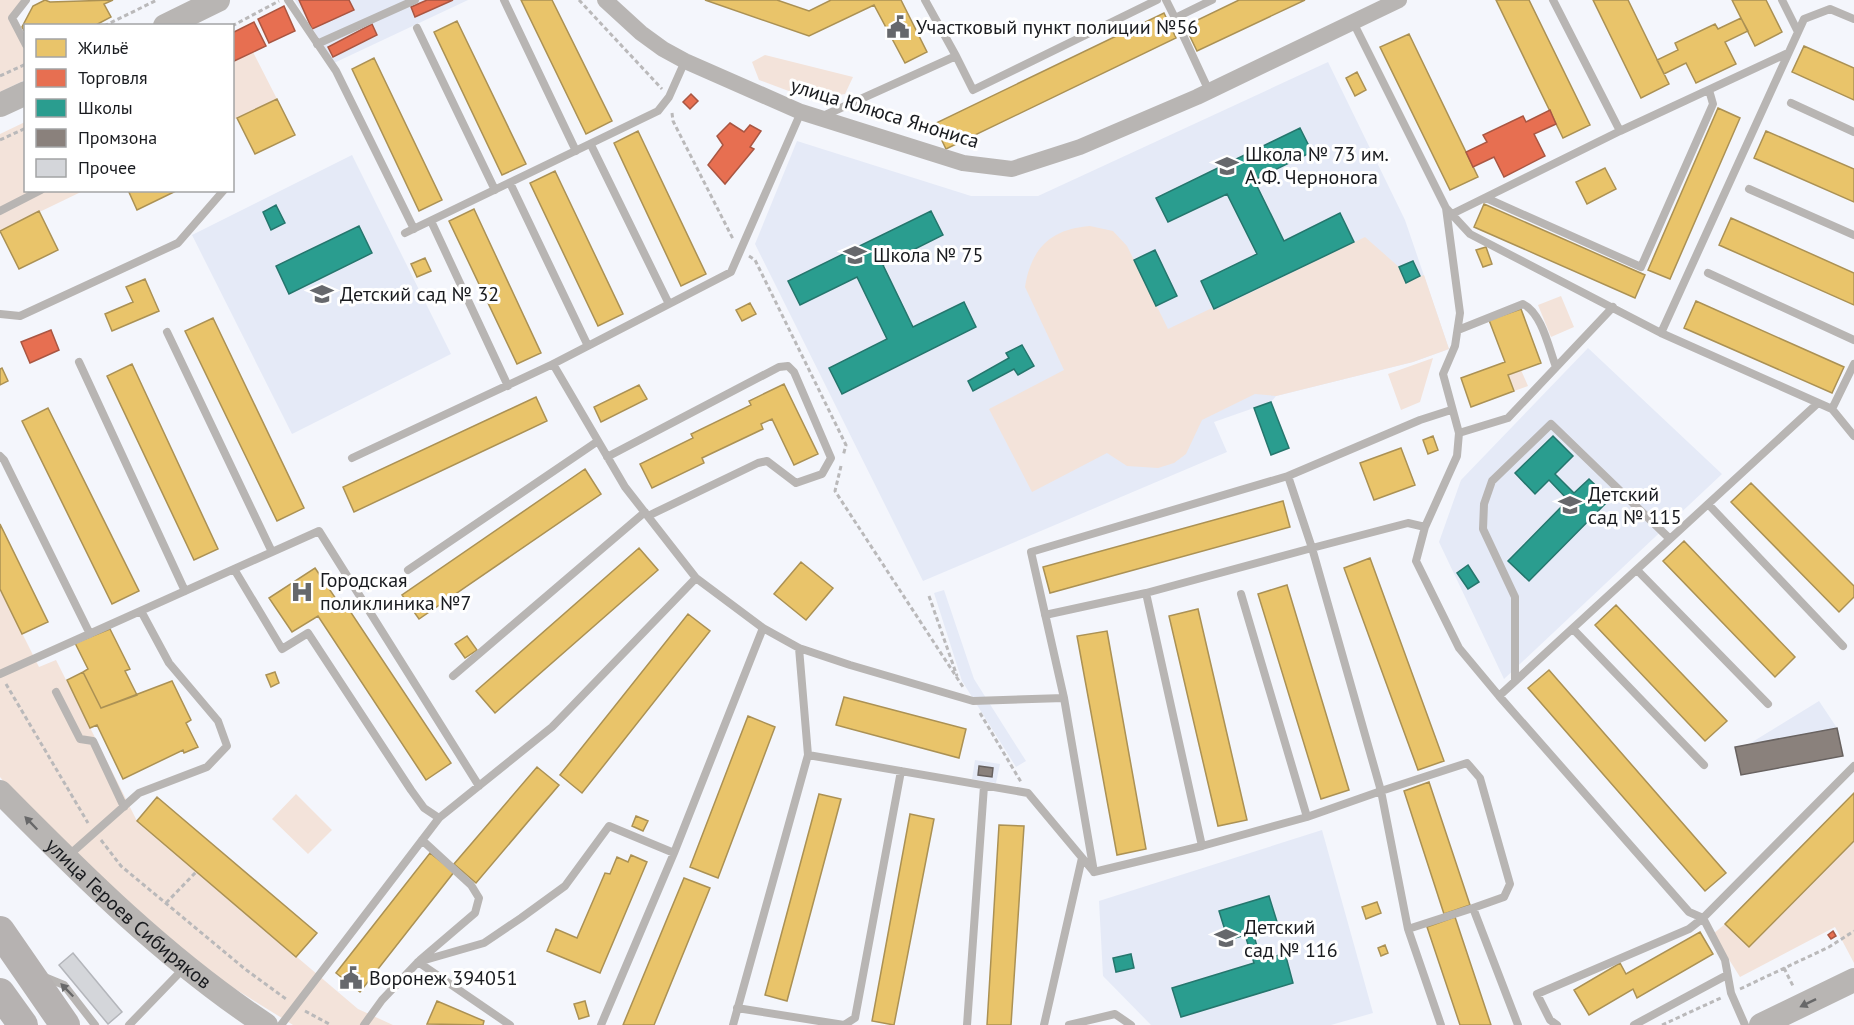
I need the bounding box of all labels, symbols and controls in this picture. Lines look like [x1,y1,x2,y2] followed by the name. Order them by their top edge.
[885,14,911,40] public building icon: Участковый пункт полиции №56
[916,14,1198,40] place label: Участковый пункт полиции №56
[24,24,234,192] legend
[77,36,129,59] text: Жильё
[78,66,148,89] text: Торговля
[788,72,982,154] street label: улица Юлюса Янониса
[78,96,133,119] text: Школы
[78,126,157,149] text: Промзона
[1245,141,1389,190] place label: Школа № 73 им. А.Ф. Чернонога
[1214,153,1240,179] school or university icon: Школа № 73 им. А.Ф. Чернонога
[78,156,136,179] text: Прочее
[842,242,868,268] school or university icon: Школа № 75
[873,242,983,268] place label: Школа № 75
[309,281,335,307] school or university icon: Детский сад № 32
[340,281,499,307] place label: Детский сад № 32
[1588,481,1682,530] place label: Детский сад № 115
[1557,492,1583,518] school or university icon: Детский сад № 115
[320,567,471,616] place label: Городская поликлиника №7
[289,579,315,605] hospital icon: Городская поликлиника №7
[24,816,38,830] one-way arrow
[40,832,217,995] street label: улица Героев Сибиряков
[1244,914,1338,963] place label: Детский сад № 116
[1213,925,1239,951] school or university icon: Детский сад № 116
[338,965,364,991] public building icon: Воронеж 394051
[369,965,518,991] place label: Воронеж 394051
[60,983,74,998] one-way arrow
[1799,998,1816,1008] one-way arrow

